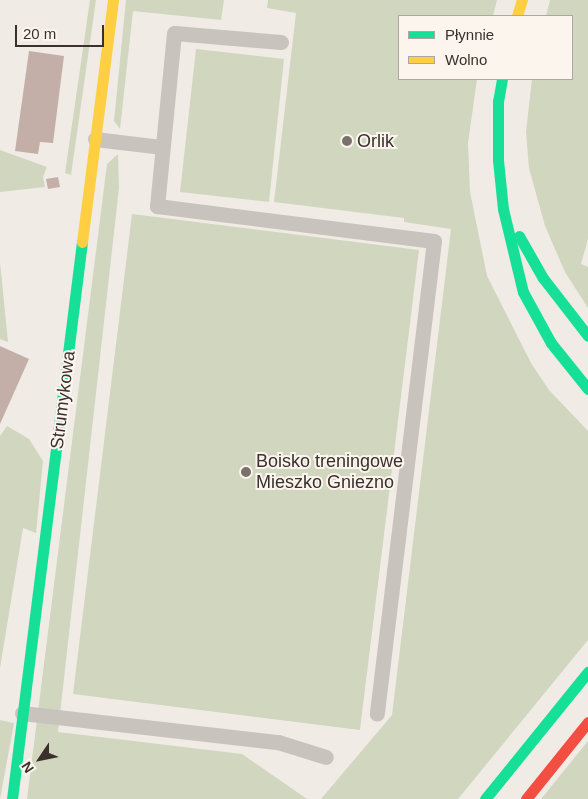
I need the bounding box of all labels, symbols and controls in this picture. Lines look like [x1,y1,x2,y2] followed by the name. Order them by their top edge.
[18,15,106,47] scale bar
[398,15,573,80] legend
[23,25,56,42] text: 20 m
[445,26,494,43] text: Płynnie
[445,51,487,68] text: Wolno
[357,130,394,152] place label: Orlik
[341,135,353,147] marker: Orlik
[46,350,80,450] street label: Strumykowa
[256,451,403,494] place label: Boisko treningowe Mieszko Gniezno
[240,466,252,478] marker: Boisko treningowe Mieszko Gniezno
[15,734,65,784] north arrow
[18,759,37,776] text: N

